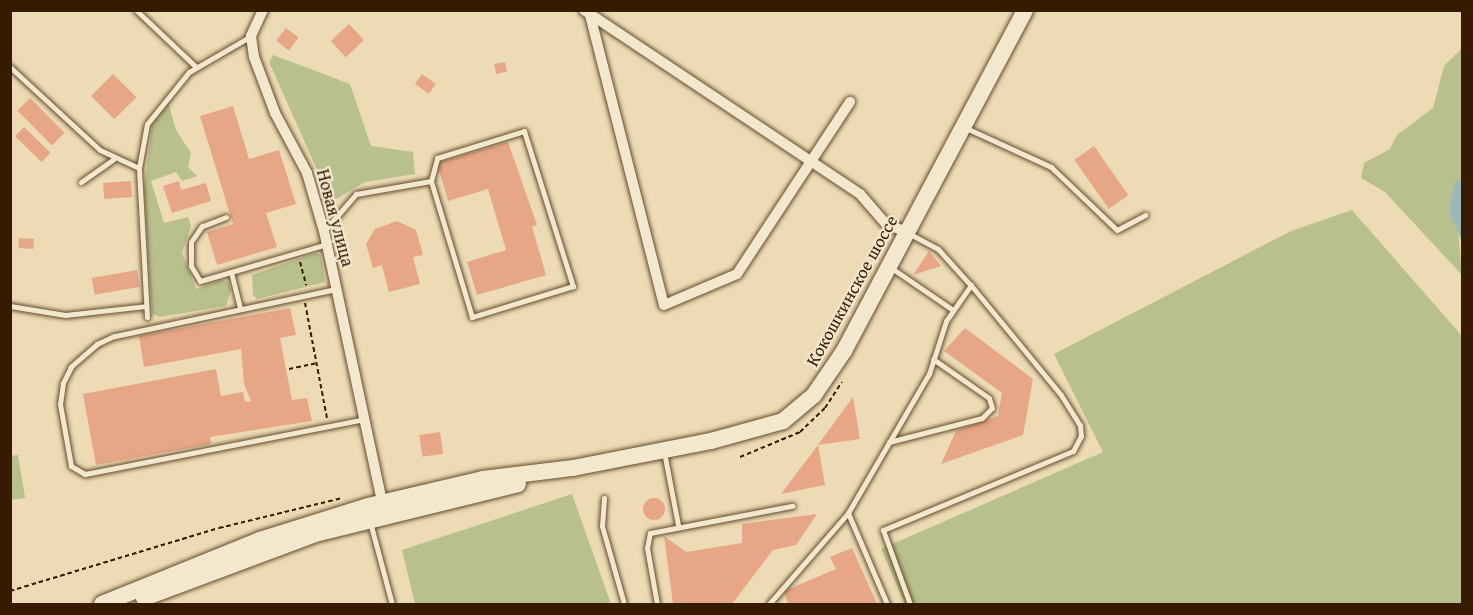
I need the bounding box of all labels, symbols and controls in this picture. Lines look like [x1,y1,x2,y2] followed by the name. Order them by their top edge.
[312,167,358,269] street label: Новая улица
[802,212,902,370] street label: Кокошкинское шоссе

